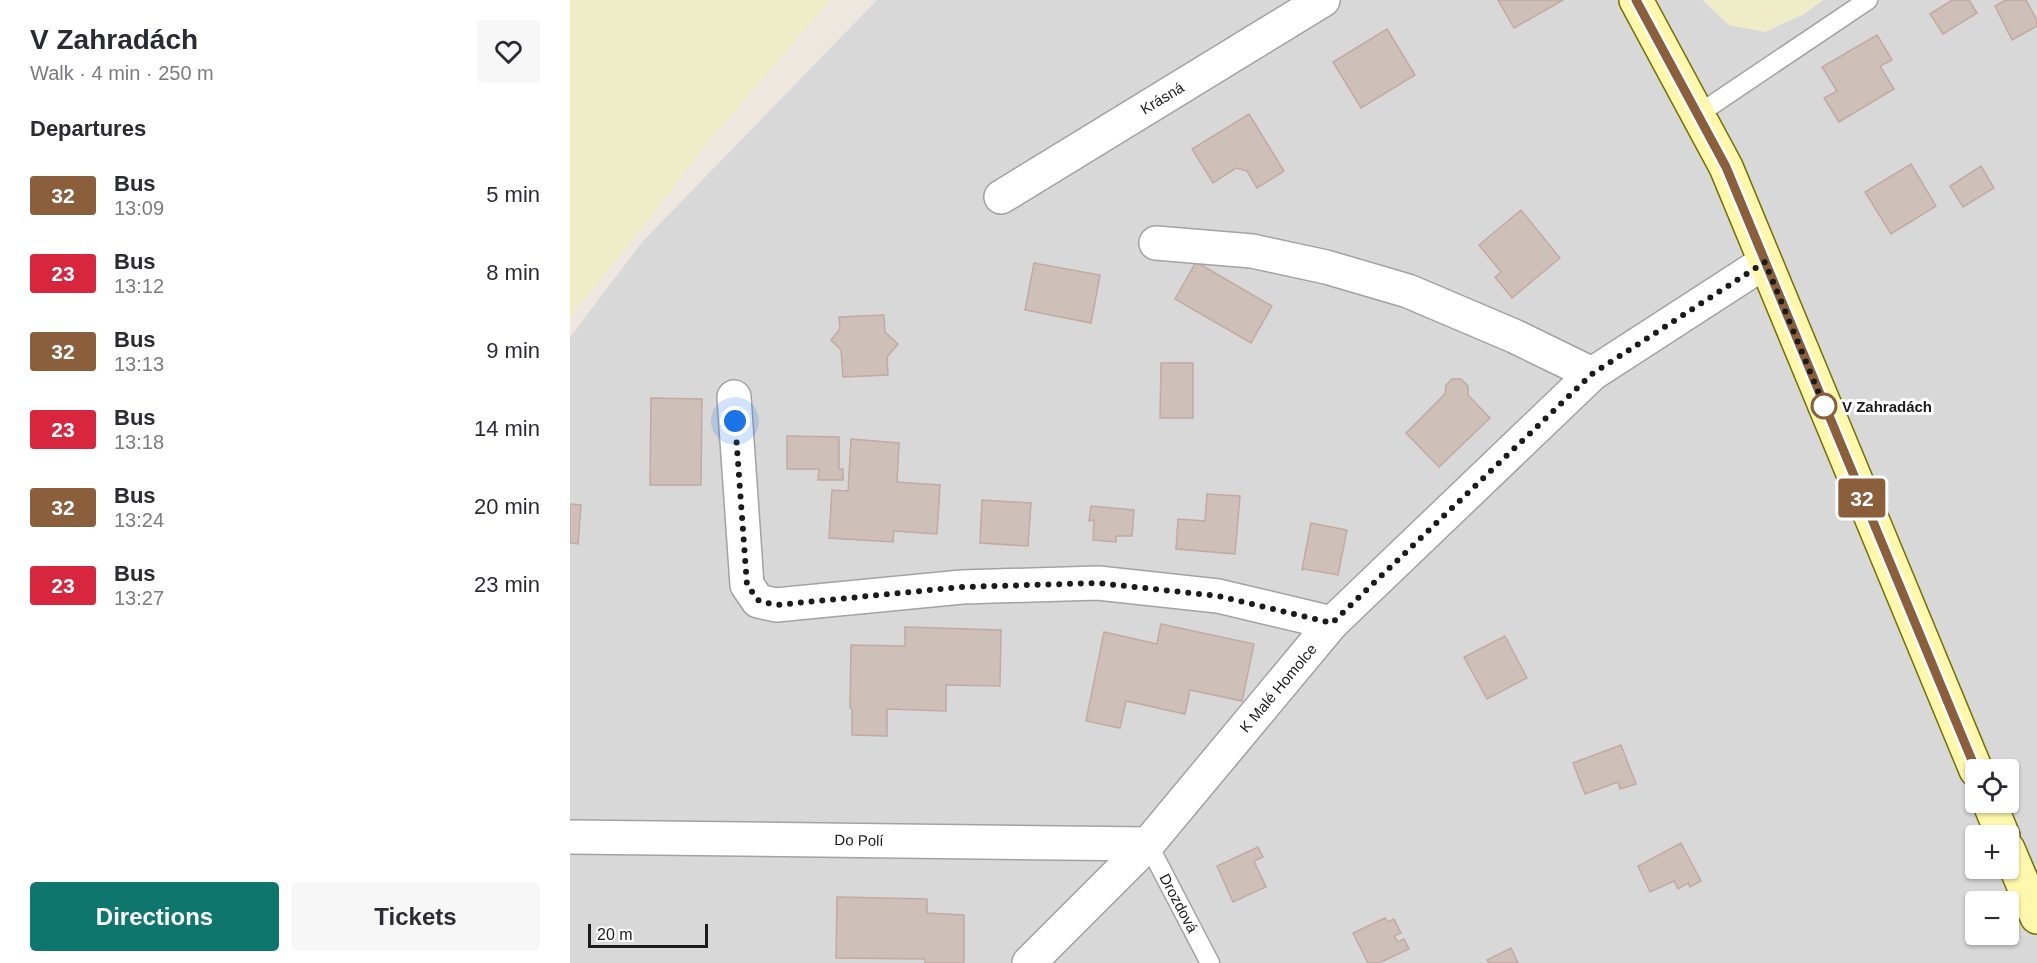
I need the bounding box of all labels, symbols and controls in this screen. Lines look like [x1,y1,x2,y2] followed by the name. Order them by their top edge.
[477,20,540,83] button: heart
[30,24,198,55] text: V Zahradách
[30,62,214,84] text: Walk · 4 min · 250 m
[1137,78,1187,118] street label: Krásná
[30,116,146,141] text: Departures
[114,171,156,196] text: Bus
[486,182,540,207] text: 5 min
[51,184,75,207] text: 32
[114,197,164,219] text: 13:09
[114,249,156,274] text: Bus
[486,260,540,285] text: 8 min
[51,262,75,285] text: 23
[114,275,164,297] text: 13:12
[114,327,156,352] text: Bus
[486,338,540,363] text: 9 min
[51,340,75,363] text: 32
[114,353,164,375] text: 13:13
[1811,393,1837,419] marker: V Zahradách
[1842,398,1932,415] place label: V Zahradách
[114,405,156,430] text: Bus
[720,406,750,436] your location
[474,416,540,441] text: 14 min
[51,418,75,441] text: 23
[114,431,164,453] text: 13:18
[1835,478,1889,518] line badge: 32
[114,483,156,508] text: Bus
[1850,487,1874,510] text: 32
[474,494,540,519] text: 20 min
[51,496,75,519] text: 32
[114,509,164,531] text: 13:24
[114,561,156,586] text: Bus
[474,572,540,597] text: 23 min
[51,574,75,597] text: 23
[114,587,164,609] text: 13:27
[1236,640,1320,736] street label: K Malé Homolce
[1965,759,2019,945] map controls
[1965,759,2019,813] button: locate
[1965,825,2019,879] button: +
[834,831,885,849] street label: Do Polí
[1156,871,1202,936] street label: Drozdová
[30,882,279,951] button: Directions
[291,882,540,951] button: Tickets
[1965,891,2019,945] button: −
[588,921,708,948] scale bar
[597,926,633,943] text: 20 m

